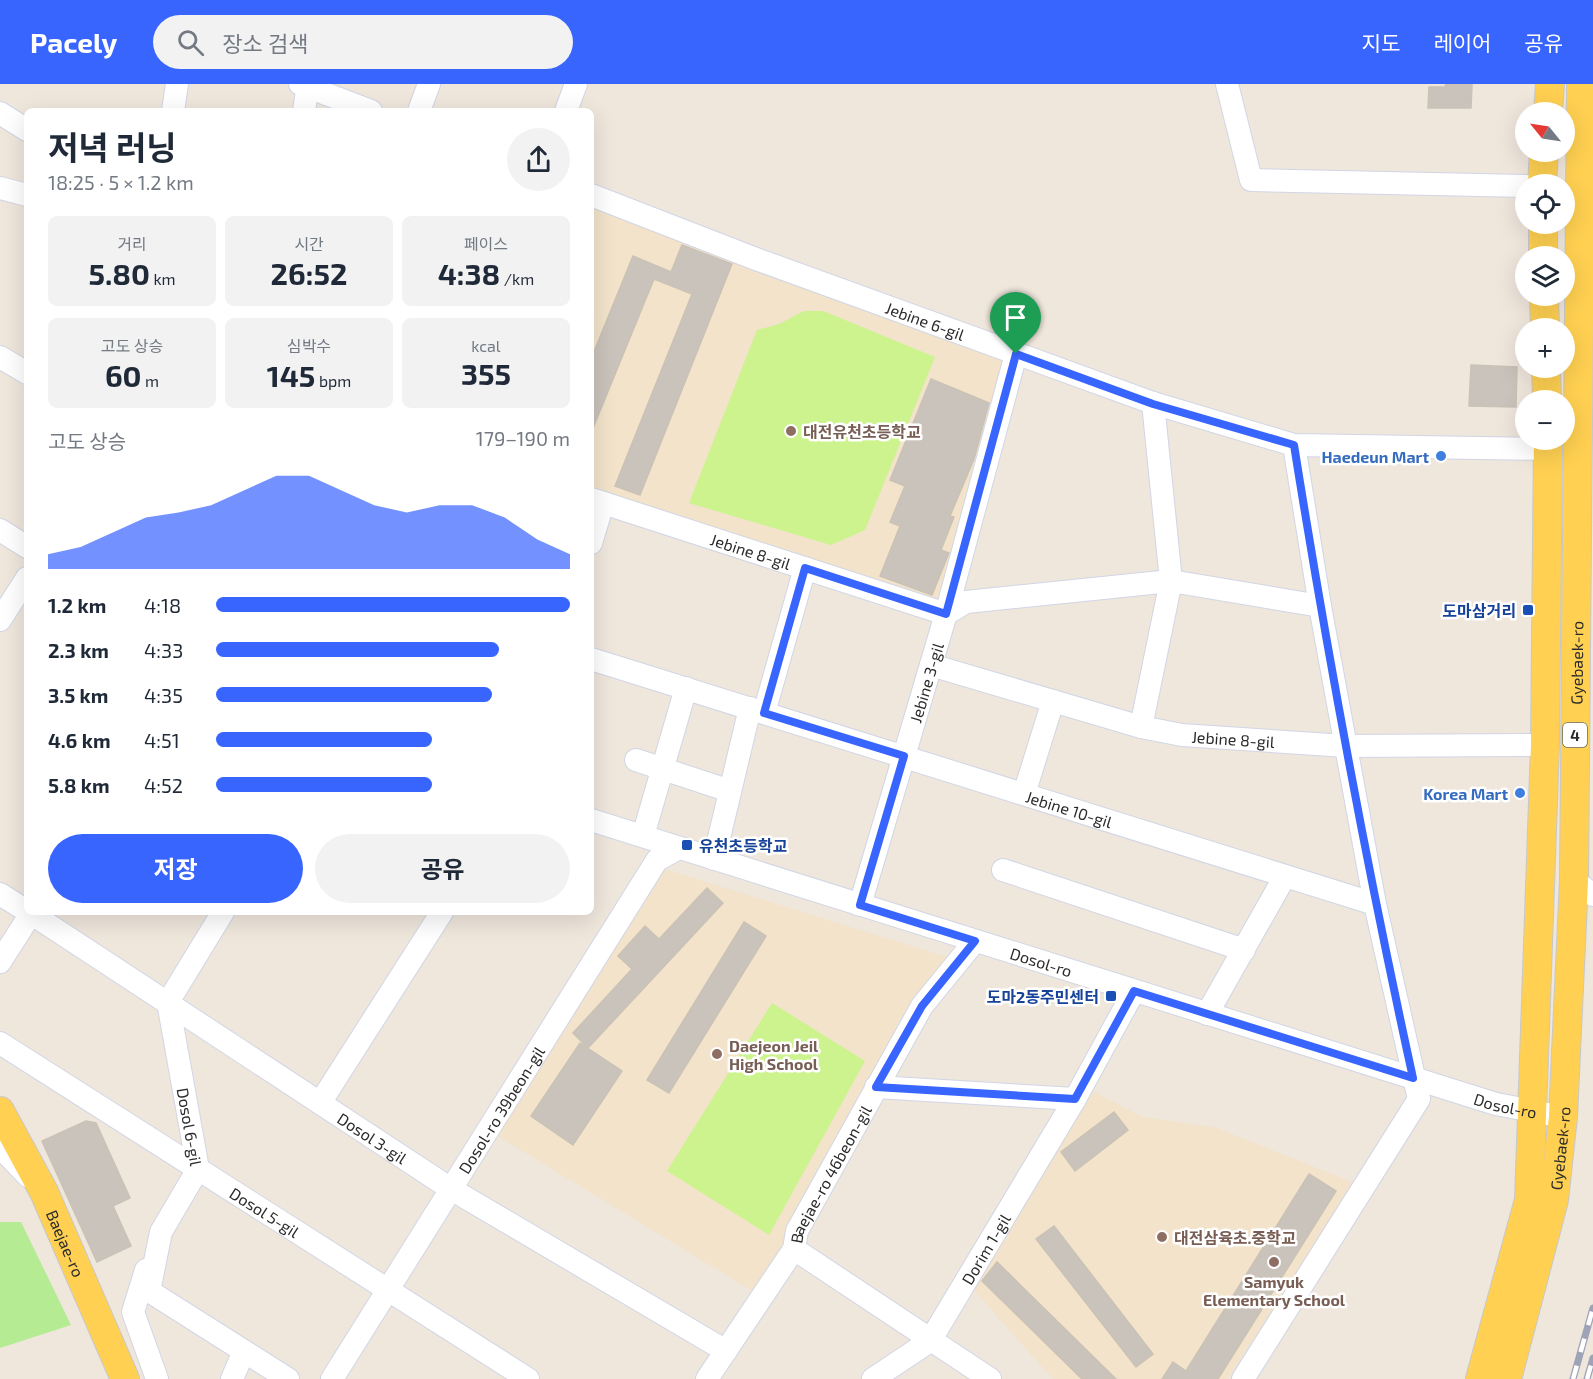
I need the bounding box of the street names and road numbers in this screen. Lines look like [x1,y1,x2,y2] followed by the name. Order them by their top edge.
[883,297,968,343] street label: Jebine 6-gil
[708,529,794,573] street label: Jebine 8-gil
[1566,621,1586,705] street label: Gyebaek-ro
[905,640,947,725] street label: Jebine 3-gil
[1563,723,1587,747] road number: 4
[1191,726,1276,751] street label: Jebine 8-gil
[1024,786,1115,831] street label: Jebine 10-gil
[1008,943,1075,980] street label: Dosol-ro
[454,1042,548,1177] street label: Dosol-ro 39beon-gil
[174,1086,207,1167] street label: Dosol 6-gil
[1472,1088,1538,1121] street label: Dosol-ro
[786,1101,875,1244] street label: Baejae-ro 46beon-gil
[1546,1106,1573,1191] street label: Gyebaek-ro
[335,1108,411,1167] street label: Dosol 3-gil
[227,1183,303,1241] street label: Dosol 5-gil
[43,1207,89,1280] street label: Baejae-ro
[957,1210,1014,1288] street label: Dorim 1-gil

